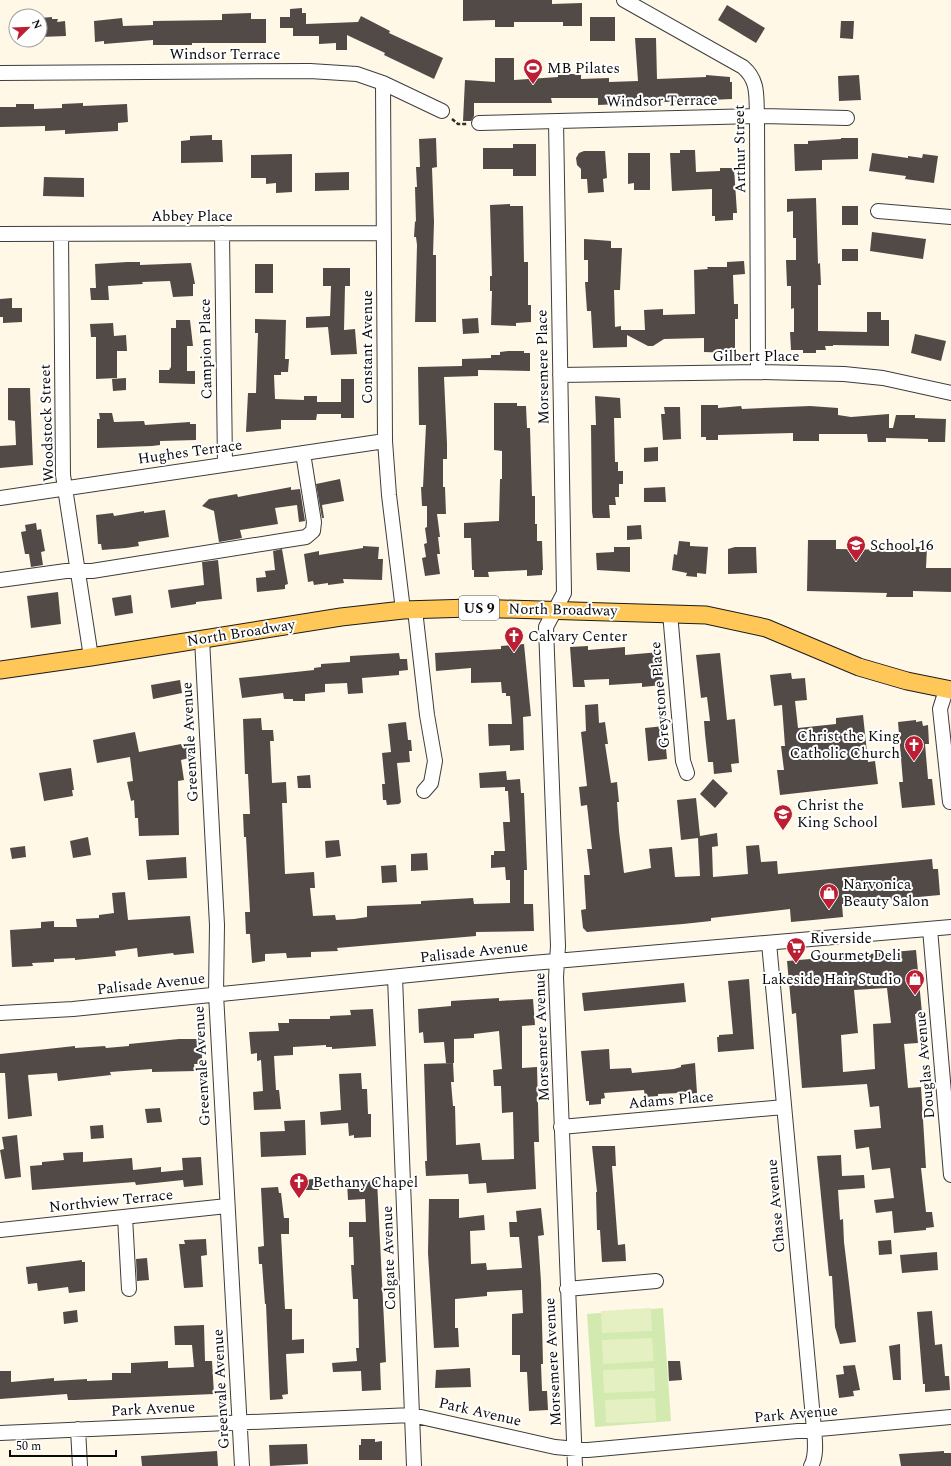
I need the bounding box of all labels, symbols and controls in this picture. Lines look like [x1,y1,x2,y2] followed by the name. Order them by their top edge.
[8,8,48,48] north arrow
[27,17,46,32] text: N
[169,43,281,66] street label: Windsor Terrace
[522,57,544,85] sports icon: MB Pilates
[547,57,620,80] place label: MB Pilates
[606,89,718,113] street label: Windsor Terrace
[728,104,752,194] street label: Arthur Street
[151,205,233,228] street label: Abbey Place
[356,290,379,404] street label: Constant Avenue
[194,298,218,400] street label: Campion Place
[530,309,556,425] street label: Morsemere Place
[712,345,800,368] street label: Gilbert Place
[33,364,61,482] street label: Woodstock Street
[136,433,244,471] street label: Hughes Terrace
[845,534,867,562] school or university icon: School 16
[870,534,934,557] place label: School 16
[459,596,499,620] road number: US 9
[508,598,619,622] street label: North Broadway
[185,613,298,653] street label: North Broadway
[503,625,525,653] church icon: Calvary Center
[528,625,627,648] place label: Calvary Center
[644,641,676,749] street label: Greystone Place
[175,681,205,803] street label: Greenvale Avenue
[790,725,900,765] place label: Christ the King Catholic Church
[903,734,925,762] church icon: Christ the King Catholic Church
[797,794,878,834] place label: Christ the King School
[772,803,794,831] school or university icon: Christ the King School
[843,873,929,913] place label: Narvonica Beauty Salon
[818,882,840,910] shop icon: Narvonica Beauty Salon
[810,927,901,967] place label: Riverside Gourmet Deli
[419,935,529,969] street label: Palisade Avenue
[785,936,807,964] supermarket icon: Riverside Gourmet Deli
[96,967,206,1001] street label: Palisade Avenue
[761,968,901,991] place label: Lakeside Hair Studio
[904,968,926,996] shop icon: Lakeside Hair Studio
[528,972,556,1102] street label: Morsemere Avenue
[187,1005,217,1127] street label: Greenvale Avenue
[909,1010,941,1120] street label: Douglas Avenue
[627,1085,715,1115] street label: Adams Place
[760,1158,792,1254] street label: Chase Avenue
[288,1171,310,1199] church icon: Bethany Chapel
[313,1171,418,1194] place label: Bethany Chapel
[48,1183,174,1219] street label: Northview Terrace
[376,1205,402,1311] street label: Colgate Avenue
[538,1297,568,1427] street label: Morsemere Avenue
[206,1328,236,1450] street label: Greenvale Avenue
[436,1391,524,1433] street label: Park Avenue
[110,1395,196,1423] street label: Park Avenue
[753,1399,839,1429] street label: Park Avenue
[10,1432,116,1458] scale bar
[16,1437,41,1456] text: 50 m

